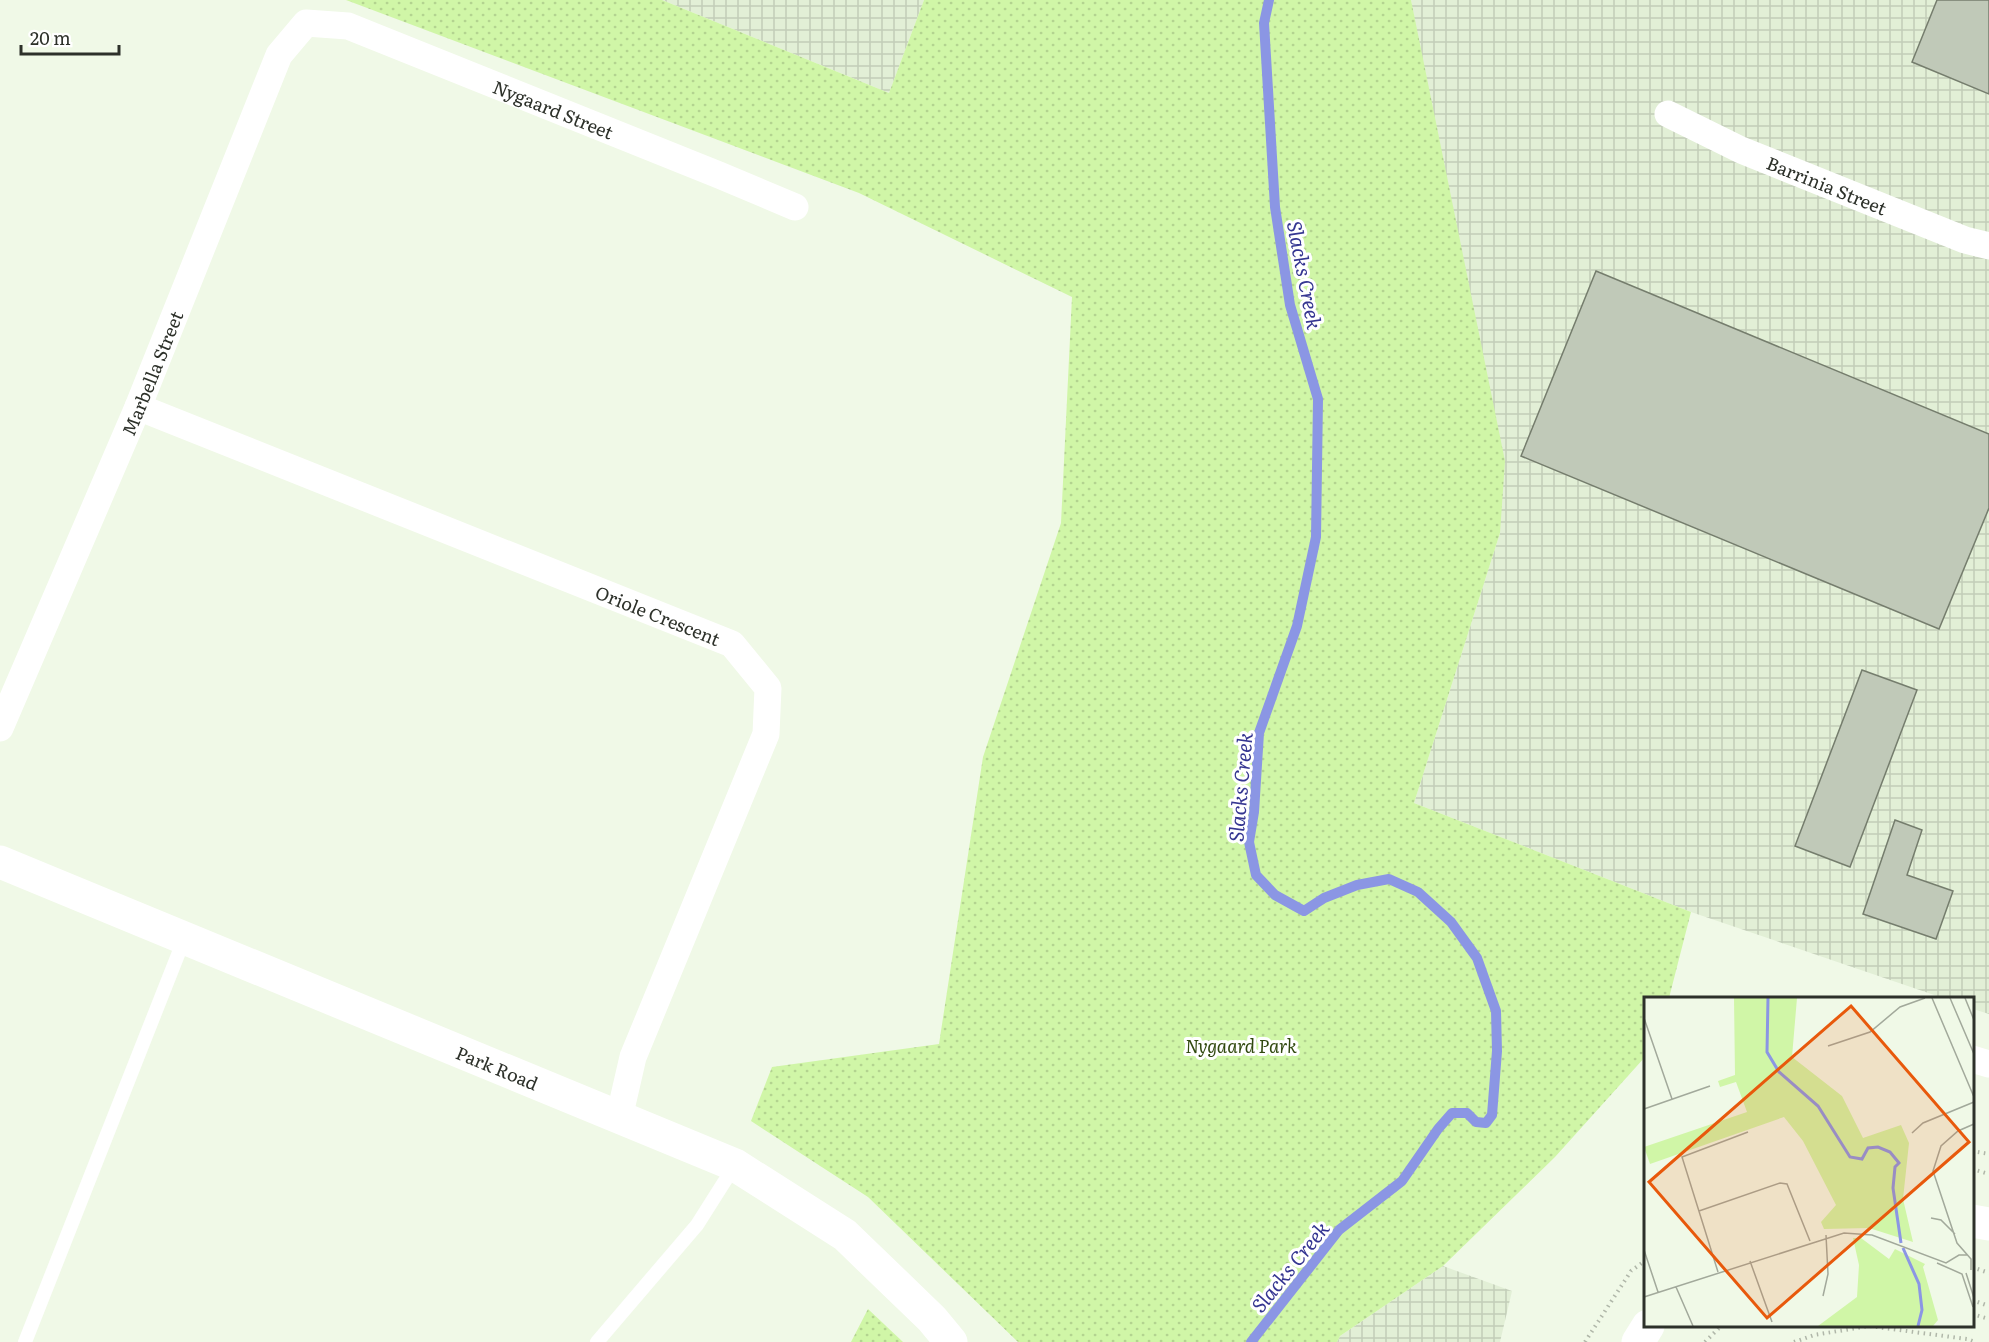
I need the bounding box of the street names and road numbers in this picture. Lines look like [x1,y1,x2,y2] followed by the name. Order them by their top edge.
[489,72,618,145] street label: Nygaard Street
[1763,148,1892,221] street label: Barrinia Street
[114,306,189,439] street label: Marbella Street
[592,577,725,652] street label: Oriole Crescent
[452,1038,543,1096] street label: Park Road

